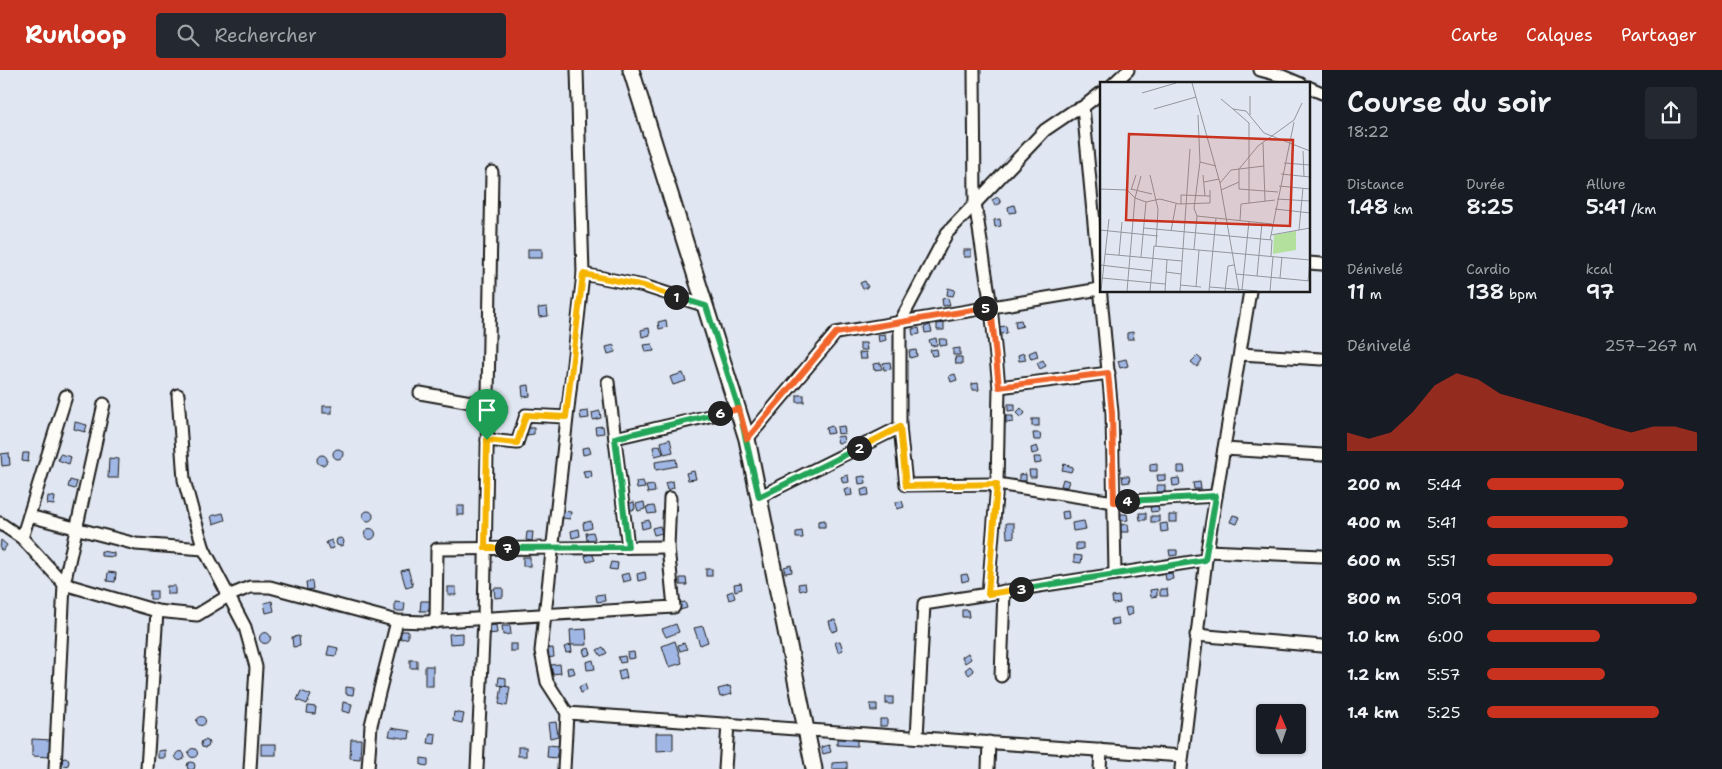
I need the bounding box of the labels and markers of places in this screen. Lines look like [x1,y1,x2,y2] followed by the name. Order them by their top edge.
[664,284,688,310] pin: 1
[972,296,998,320] pin: 5
[466,389,508,440] pin
[708,400,732,426] pin: 6
[846,436,872,460] pin: 2
[1114,488,1140,514] pin: 4
[494,536,520,560] pin: 7
[1008,576,1034,602] pin: 3

